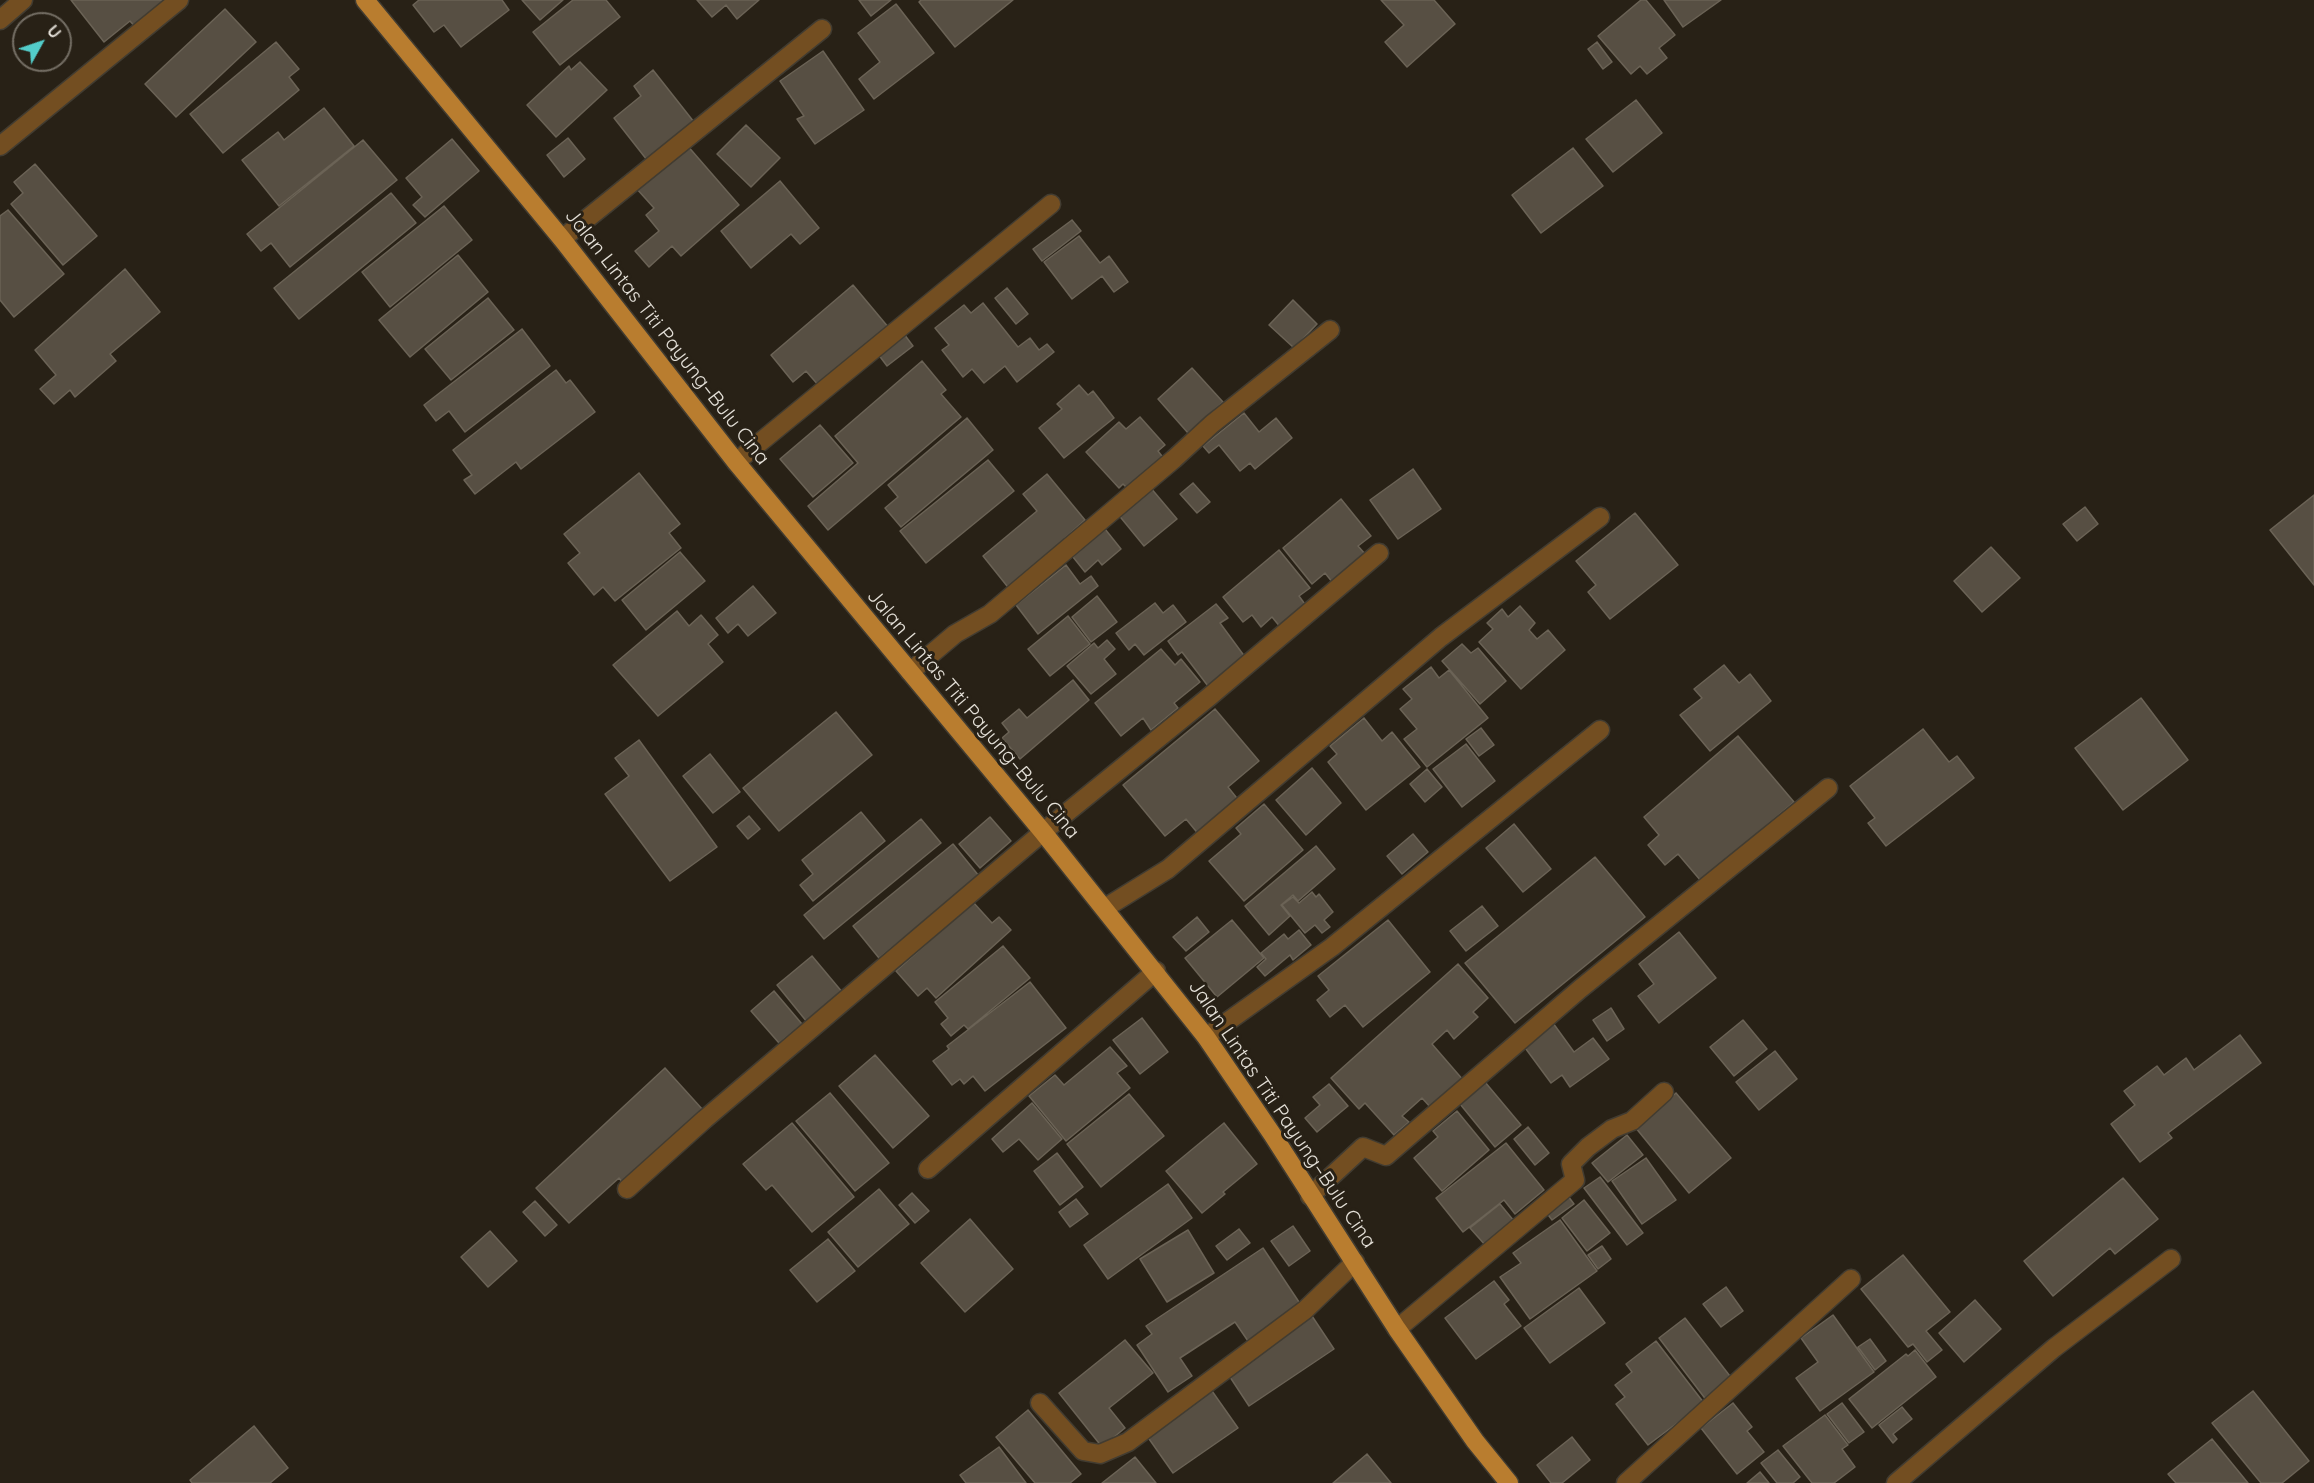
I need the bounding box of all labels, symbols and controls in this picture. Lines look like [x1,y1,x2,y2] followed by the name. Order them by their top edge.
[12,12,72,72] north arrow
[43,21,66,42] text: U
[560,204,774,470] street label: Jalan Lintas Titi Payung–Bulu Cina
[862,584,1084,844] street label: Jalan Lintas Titi Payung–Bulu Cina
[1183,975,1381,1253] street label: Jalan Lintas Titi Payung–Bulu Cina

